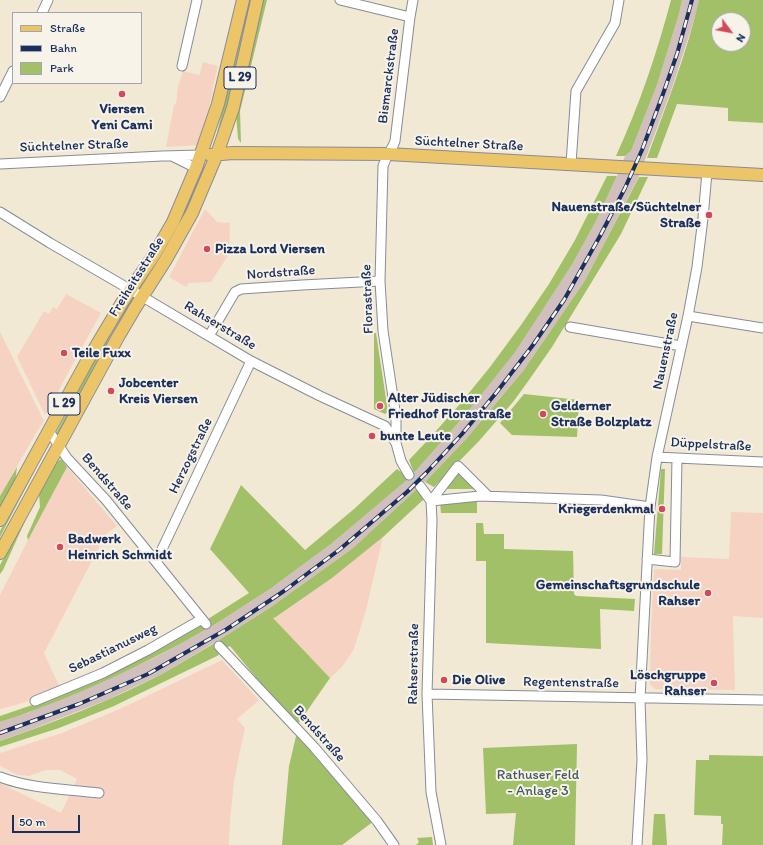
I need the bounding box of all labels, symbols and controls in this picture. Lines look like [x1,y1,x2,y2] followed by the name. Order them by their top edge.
[12,12,142,84] legend
[711,12,751,52] north arrow
[50,21,85,35] text: Straße
[375,28,403,124] street label: Bismarckstraße
[733,31,748,45] text: N
[50,41,77,55] text: Bahn
[50,61,74,75] text: Park
[224,67,256,89] road number: L 29
[117,89,127,99] marker: Viersen Yeni Cami
[92,101,152,134] place label: Viersen Yeni Cami
[414,133,524,155] street label: Süchtelner Straße
[19,136,129,156] street label: Süchtelner Straße
[552,199,701,232] place label: Nauenstraße/Süchtelner Straße
[704,210,714,220] marker: Nauenstraße/Süchtelner Straße
[106,234,168,320] street label: Freiheitsstraße
[215,241,325,257] place label: Pizza Lord Viersen
[202,244,212,254] marker: Pizza Lord Viersen
[246,262,316,284] street label: Nordstraße
[358,264,378,334] street label: Florastraße
[181,298,259,354] street label: Rahserstraße
[650,311,682,391] street label: Nauenstraße
[72,345,131,361] place label: Teile Fuxx
[59,348,69,358] marker: Teile Fuxx
[119,375,198,408] place label: Jobcenter Kreis Viersen
[106,386,116,396] marker: Jobcenter Kreis Viersen
[388,390,511,422] place label: Alter Jüdischer Friedhof Florastraße
[48,393,80,415] road number: L 29
[551,398,652,430] place label: Gelderner Straße Bolzplatz
[375,401,385,411] marker: Alter Jüdischer Friedhof Florastraße
[538,409,548,419] marker: Gelderner Straße Bolzplatz
[165,415,217,497] street label: Herzogstraße
[380,428,451,444] place label: bunte Leute
[367,431,377,441] marker: bunte Leute
[670,434,752,456] street label: Düppelstraße
[78,450,136,514] street label: Bendstraße
[558,501,654,517] place label: Kriegerdenkmal
[657,504,667,514] marker: Kriegerdenkmal
[68,531,172,564] place label: Badwerk Heinrich Schmidt
[55,542,65,552] marker: Badwerk Heinrich Schmidt
[536,577,700,610] place label: Gemeinschaftsgrundschule Rahser
[703,588,713,598] marker: Gemeinschaftsgrundschule Rahser
[66,620,160,678] street label: Sebastianusweg
[405,623,423,705] street label: Rahserstraße
[630,667,706,700] place label: Löschgruppe Rahser
[452,672,505,688] place label: Die Olive
[523,674,619,692] street label: Regentenstraße
[439,675,449,685] marker: Die Olive
[709,678,719,688] marker: Löschgruppe Rahser
[289,702,349,766] street label: Bendstraße
[497,767,579,800] park label: Rathuser Feld - Anlage 3
[14,807,82,833] scale bar
[19,815,45,829] text: 50 m

